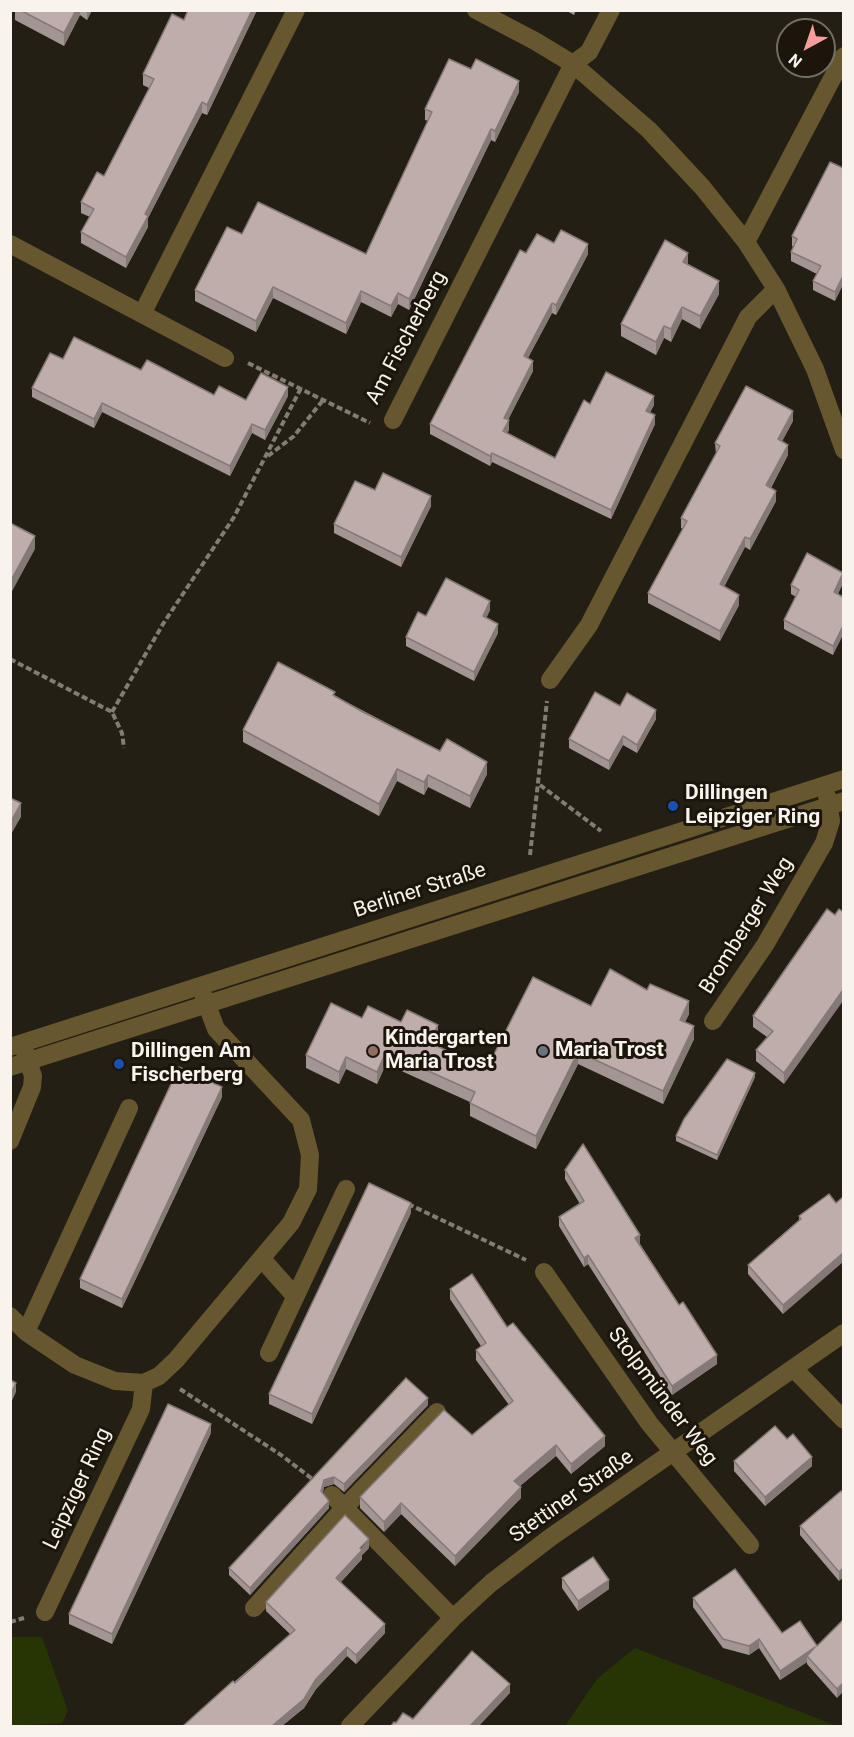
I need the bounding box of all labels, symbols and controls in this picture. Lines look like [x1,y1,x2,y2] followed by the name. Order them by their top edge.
[776,18,836,78] north arrow
[785,50,806,72] text: N
[361,267,453,409] street label: Am Fischerberg
[685,781,820,831] place label: Dillingen Leipziger Ring
[666,799,680,813] marker: Dillingen Leipziger Ring
[695,853,799,999] street label: Bromberger Weg
[351,858,489,924] street label: Berliner Straße
[385,1026,508,1076] place label: Kindergarten Maria Trost
[555,1038,664,1064] place label: Maria Trost
[131,1039,251,1089] place label: Dillingen Am Fischerberg
[366,1044,380,1058] marker: Kindergarten Maria Trost
[536,1044,550,1058] marker: Maria Trost
[112,1057,126,1071] marker: Dillingen Am Fischerberg
[602,1323,722,1471] street label: Stolpmünder Weg
[39,1424,117,1554] street label: Leipziger Ring
[505,1445,639,1549] street label: Stettiner Straße

